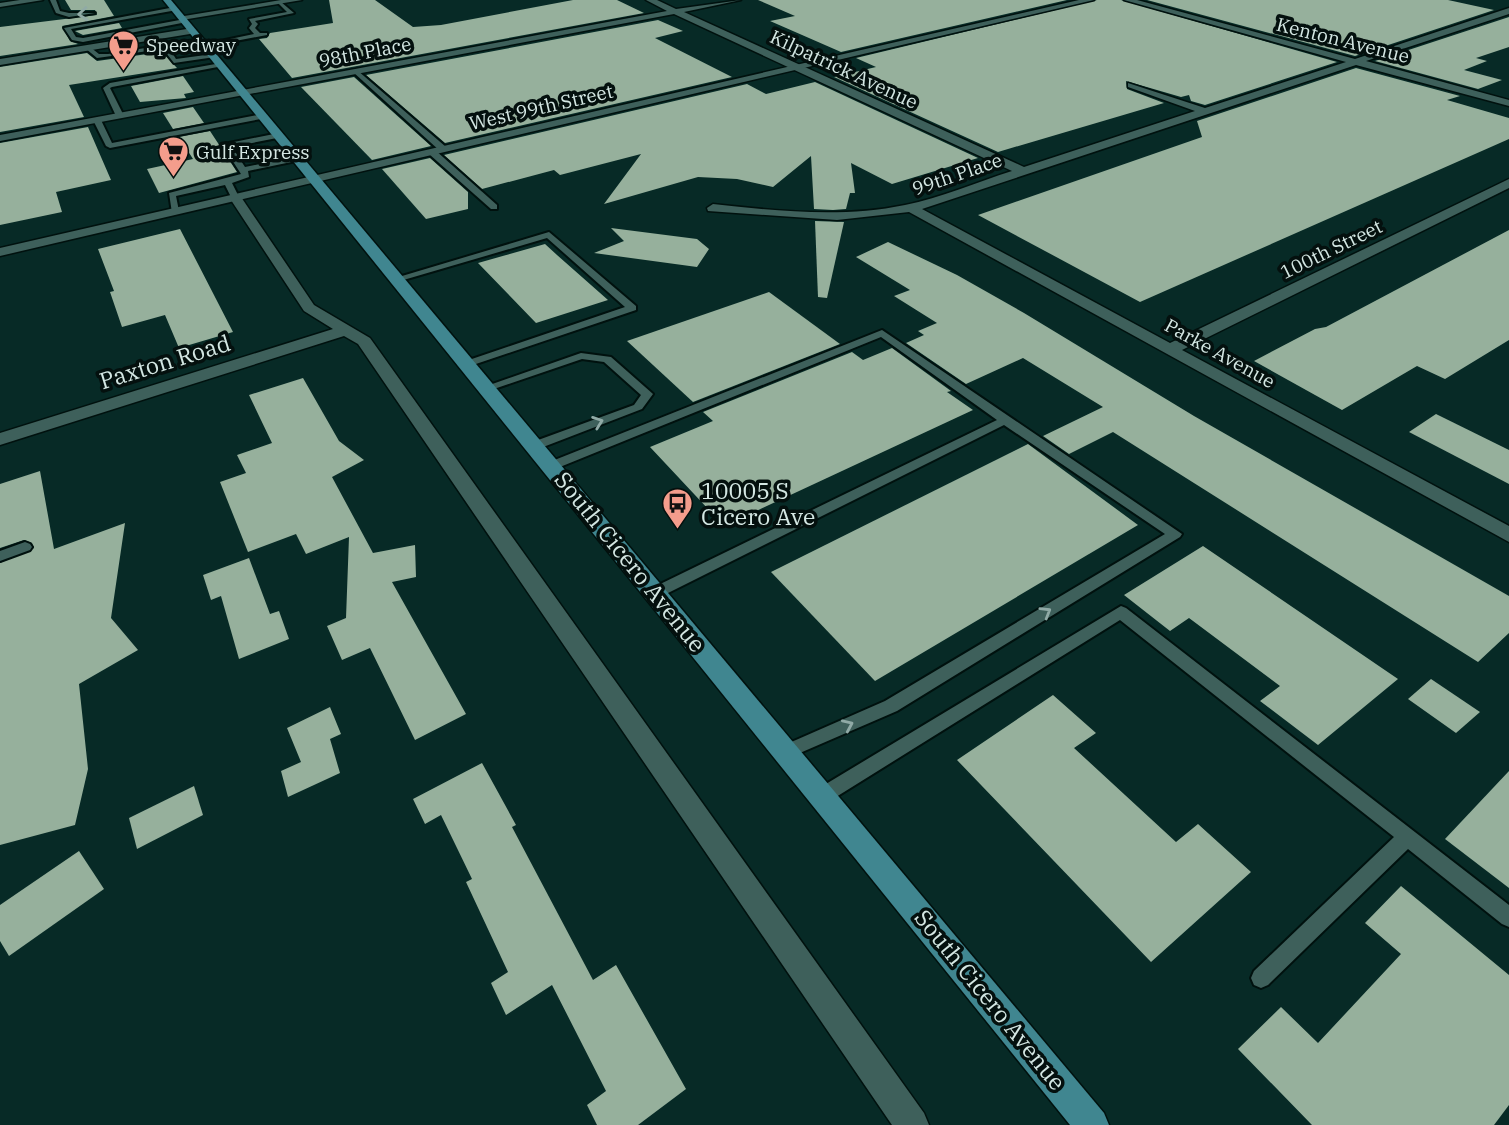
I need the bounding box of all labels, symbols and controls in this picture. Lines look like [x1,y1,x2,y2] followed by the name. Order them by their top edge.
[77,6,88,21] one-way arrow
[1274,12,1412,68] street label: Kenton Avenue
[766,24,922,114] street label: Kilpatrick Avenue
[106,28,140,72] supermarket icon: Speedway
[317,31,413,73] street label: 98th Place
[146,33,237,57] place label: Speedway
[467,79,616,135] street label: West 99th Street
[156,135,190,179] supermarket icon: Gulf Express
[196,140,310,164] place label: Gulf Express
[909,147,1005,201] street label: 99th Place
[1276,214,1386,284] street label: 100th Street
[1161,313,1279,393] street label: Parke Avenue
[96,327,234,395] street label: Paxton Road
[592,416,604,430] one-way arrow
[549,465,713,658] street label: South Cicero Avenue
[701,475,815,531] place label: 10005 S Cicero Ave
[661,487,695,531] bus stop icon: 10005 S Cicero Ave
[1038,608,1051,621] one-way arrow
[841,719,854,733] one-way arrow
[909,903,1073,1096] street label: South Cicero Avenue

